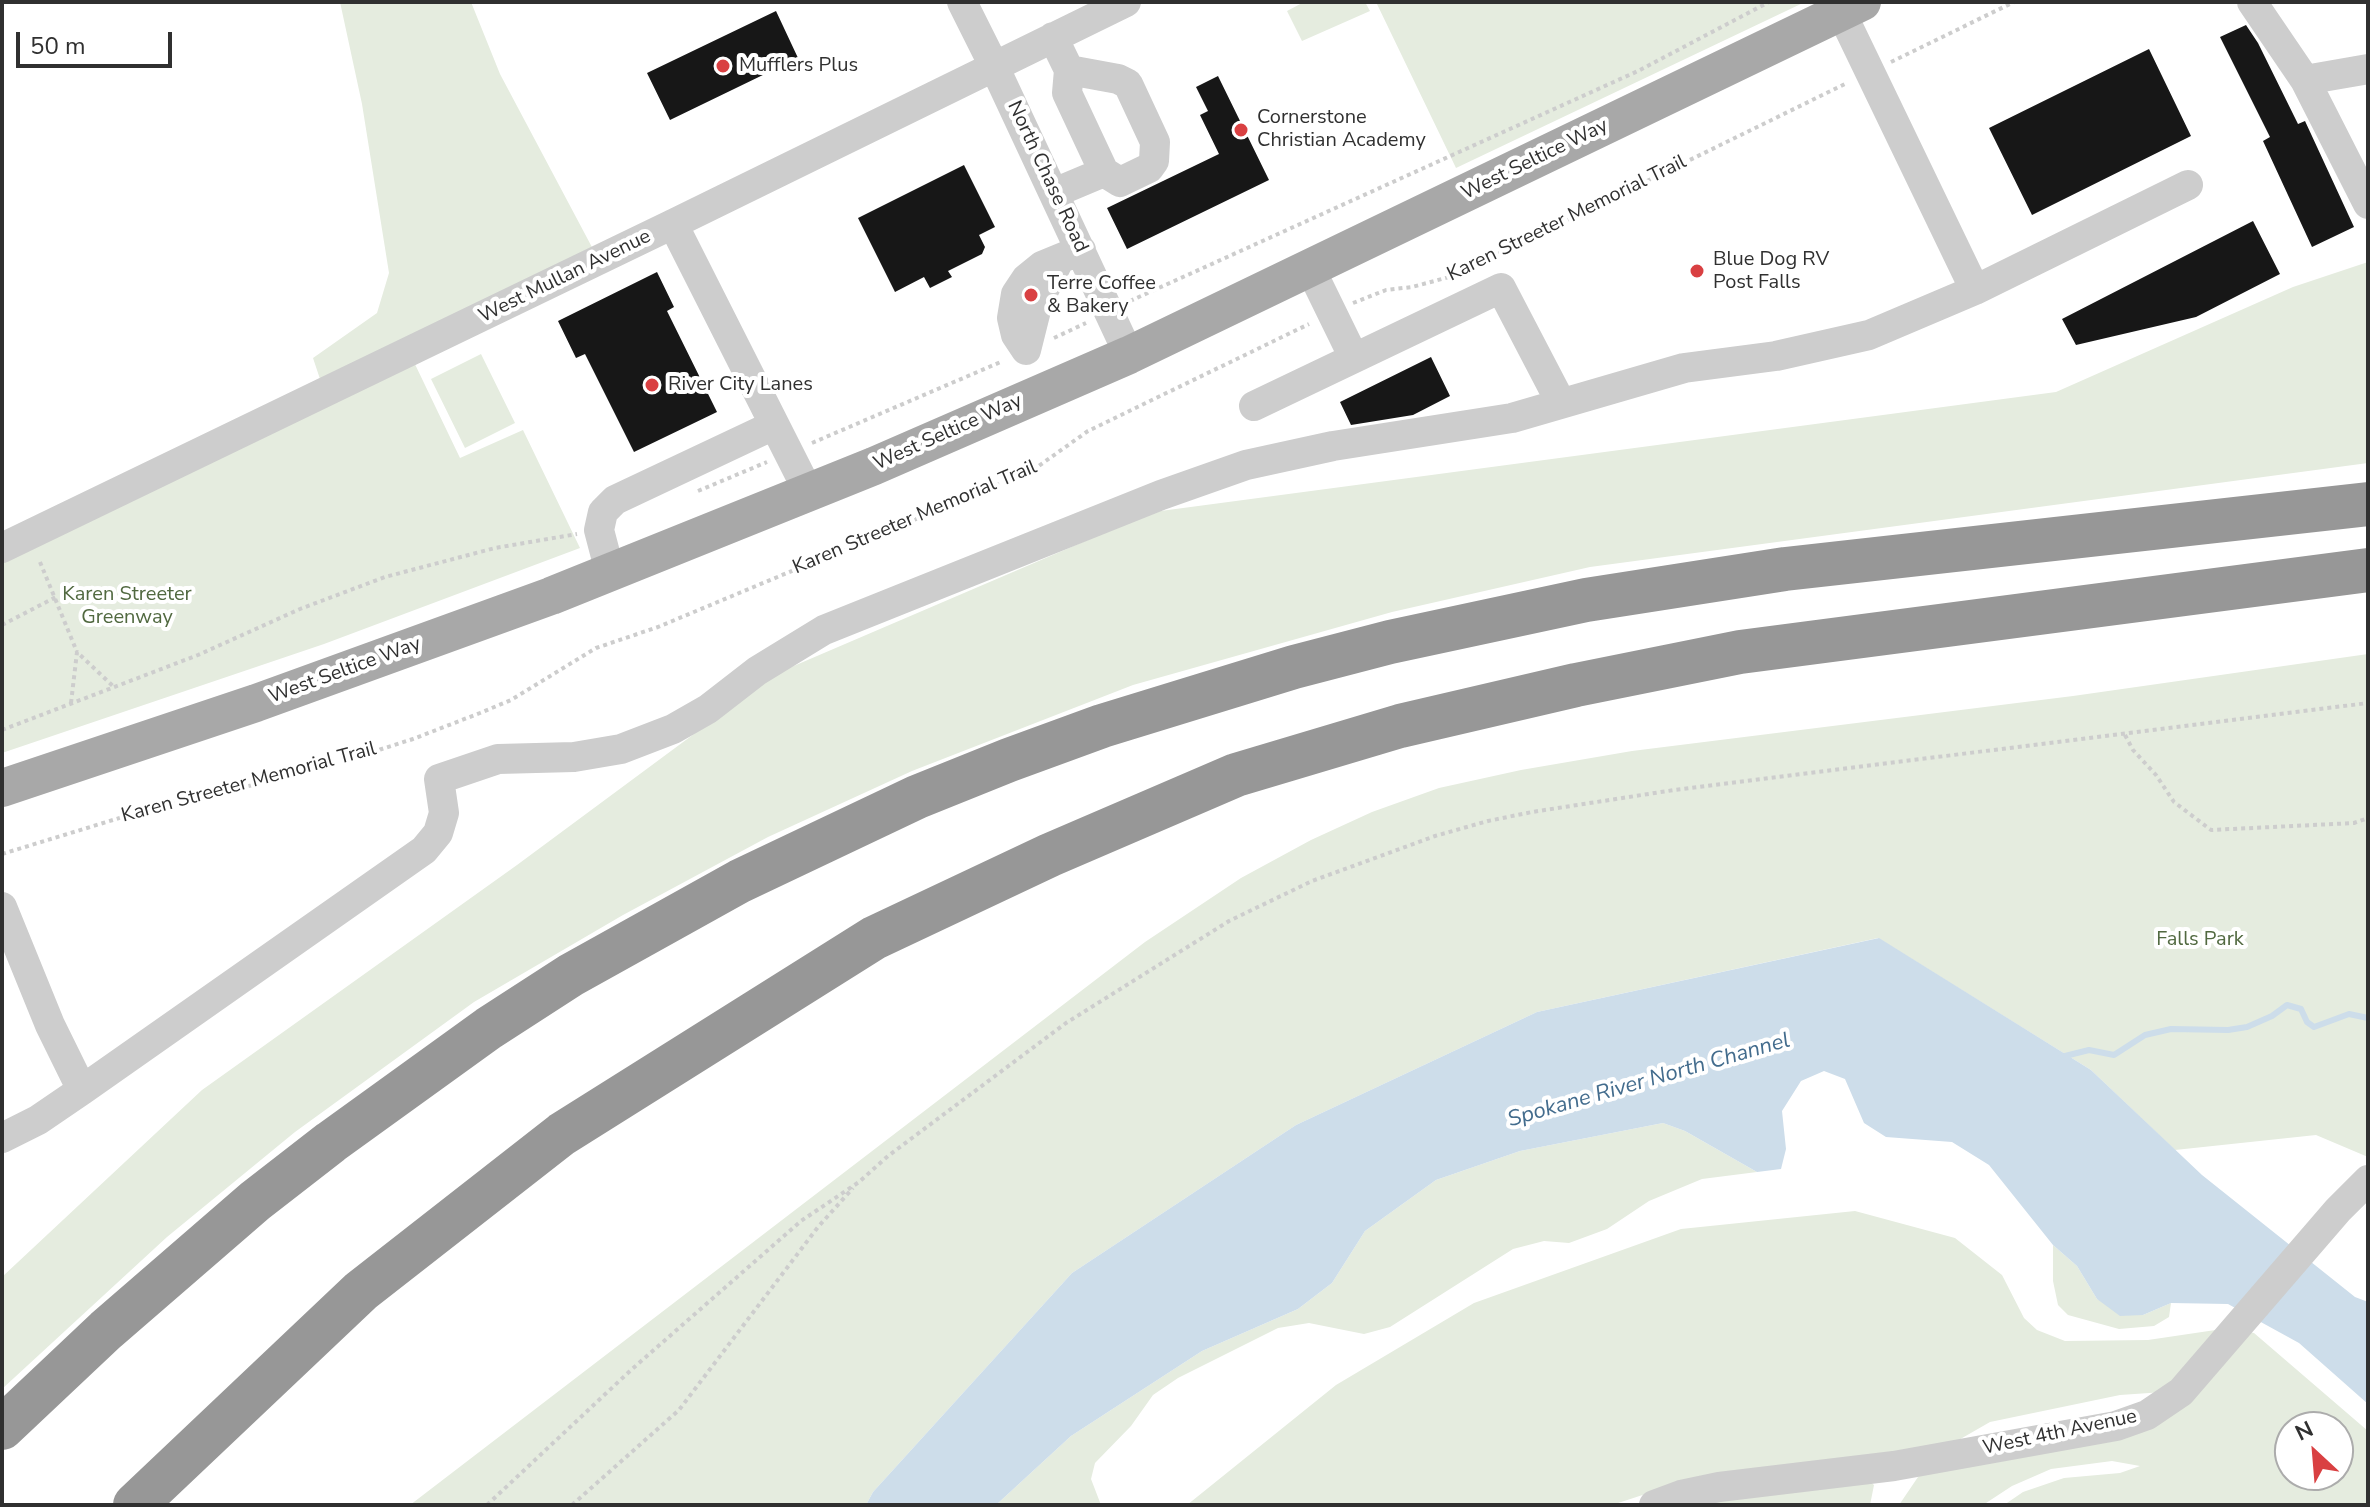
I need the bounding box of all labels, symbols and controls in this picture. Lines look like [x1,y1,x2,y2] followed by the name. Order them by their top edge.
[20,16,176,66] scale bar
[30,30,86,62] text: 50 m
[739,54,858,78] place label: Mufflers Plus
[714,57,732,75] marker: Mufflers Plus
[1001,97,1093,257] street label: North Chase Road
[1257,106,1426,153] place label: Cornerstone Christian Academy
[1458,114,1612,206] street label: West Seltice Way
[1232,121,1250,139] marker: Cornerstone Christian Academy
[1444,151,1690,287] street label: Karen Streeter Memorial Trail
[475,225,655,329] street label: West Mullan Avenue
[1713,248,1829,295] place label: Blue Dog RV Post Falls
[1688,262,1706,280] marker: Blue Dog RV Post Falls
[1047,272,1156,319] place label: Terre Coffee & Bakery
[1022,286,1040,304] marker: Terre Coffee & Bakery
[668,373,813,397] place label: River City Lanes
[643,376,661,394] marker: River City Lanes
[870,390,1026,476] street label: West Seltice Way
[789,456,1041,580] street label: Karen Streeter Memorial Trail
[62,583,192,630] park label: Karen Streeter Greenway
[266,632,424,710] street label: West Seltice Way
[119,737,379,829] street label: Karen Streeter Memorial Trail
[2156,928,2244,952] park label: Falls Park
[1505,1028,1793,1134] water label: Spokane River North Channel
[1981,1405,2139,1461] street label: West 4th Avenue
[2274,1411,2354,1491] north arrow
[2290,1414,2318,1448] text: N

